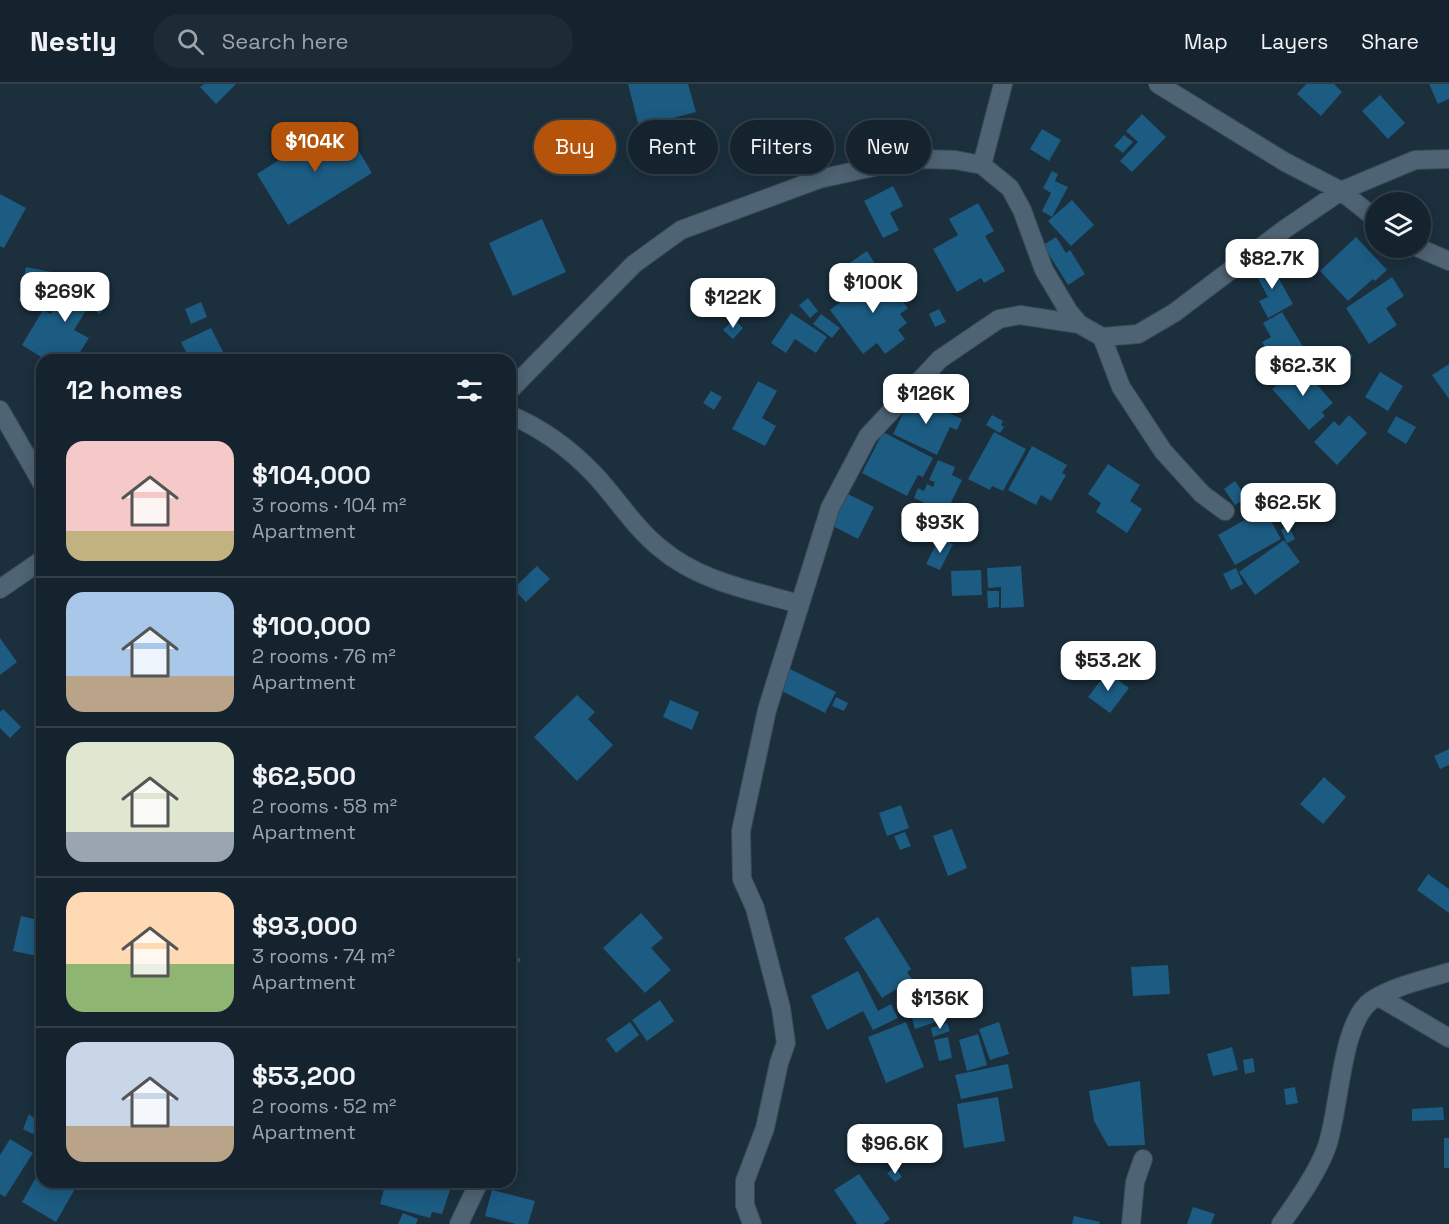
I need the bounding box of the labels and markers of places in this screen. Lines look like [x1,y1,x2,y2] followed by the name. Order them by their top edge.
[273,122,357,173] pin: $104K
[1223,239,1321,290] pin: $82.7K
[831,263,915,314] pin: $100K
[23,272,107,323] pin: $269K
[691,278,775,329] pin: $122K
[1254,346,1352,397] pin: $62.3K
[884,374,968,425] pin: $126K
[1239,483,1337,534] pin: $62.5K
[904,503,976,554] pin: $93K
[1059,641,1157,692] pin: $53.2K
[898,979,982,1030] pin: $136K
[846,1124,944,1175] pin: $96.6K

